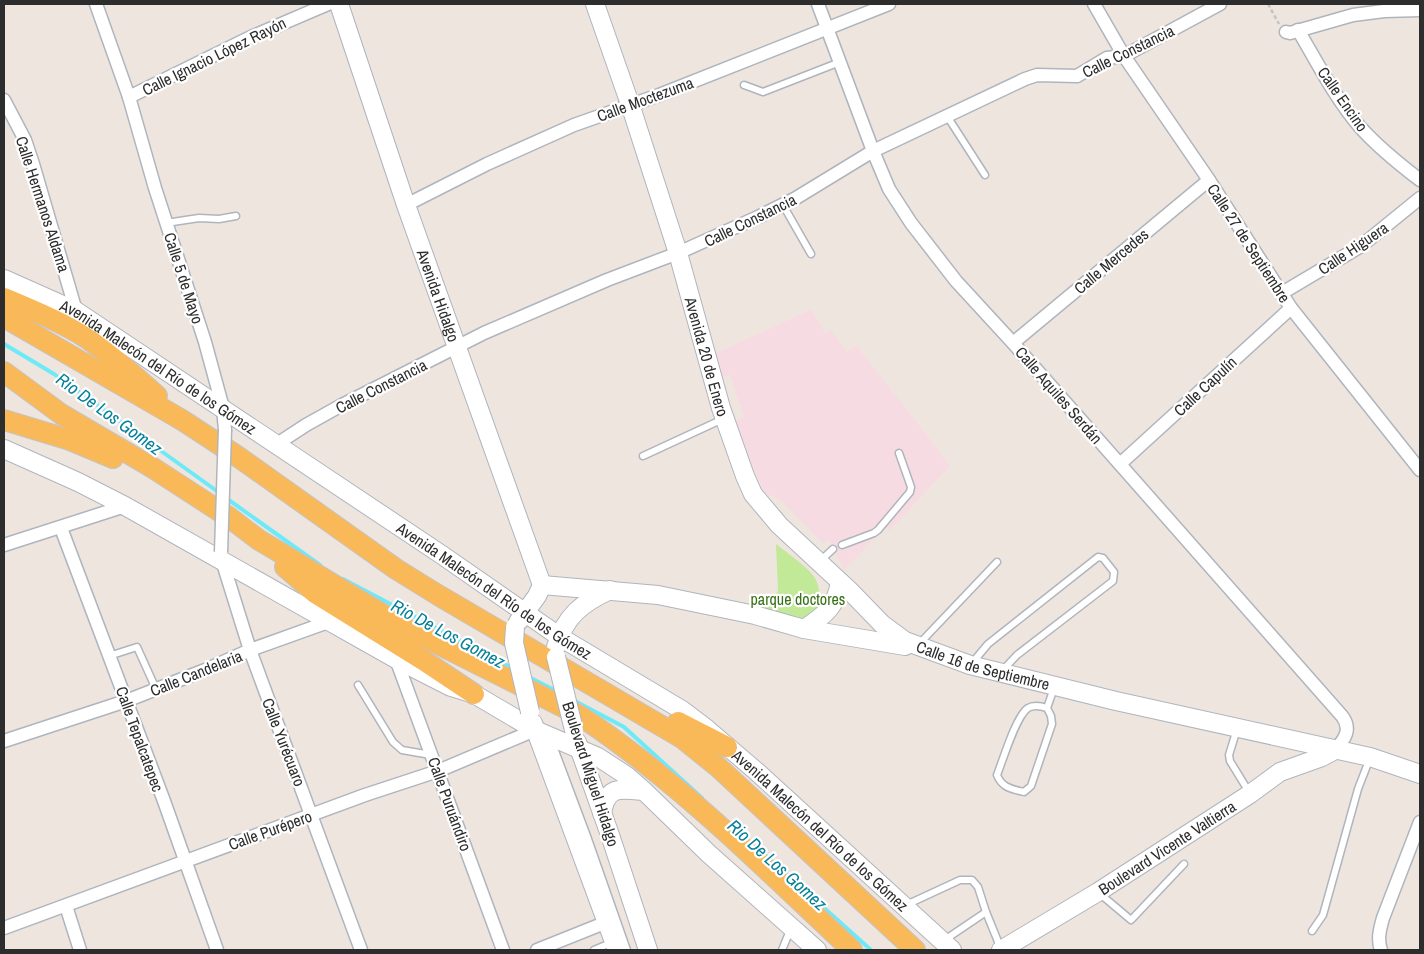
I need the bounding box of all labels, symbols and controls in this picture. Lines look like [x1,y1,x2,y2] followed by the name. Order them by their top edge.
[138,12,290,100] street label: Calle Ignacio López Rayón
[1078,19,1178,83] street label: Calle Constancia
[1313,62,1373,136] street label: Calle Encino
[594,71,697,127] street label: Calle Moctezuma
[11,133,76,275] street label: Calle Hermanos Aldama
[1202,179,1296,307] street label: Calle 27 de Septiembre
[700,188,800,252] street label: Calle Constancia
[1314,216,1393,280] street label: Calle Higuera
[1069,223,1153,299] street label: Calle Mercedes
[159,230,209,326] street label: Calle 5 de Mayo
[411,245,465,345] street label: Avenida Hidalgo
[679,293,734,419] street label: Avenida 20 de Enero
[56,294,261,440] street label: Avenida Malecón del Río de los Gómez
[1011,342,1107,448] street label: Calle Aquiles Serdán
[1169,351,1241,421] street label: Calle Capulín
[331,353,431,418] street label: Calle Constancia
[51,367,168,461] water label: Rio De Los Gomez
[392,516,596,665] street label: Avenida Malecón del Río de los Gómez
[751,588,845,610] park label: parque doctores
[387,593,510,674] water label: Rio De Los Gomez
[913,635,1052,695] street label: Calle 16 de Septiembre
[147,644,246,702] street label: Calle Candelaria
[111,683,169,795] street label: Calle Tepalcatepec
[257,695,311,789] street label: Calle Yurécuaro
[557,699,625,849] street label: Boulevard Miguel Hidalgo
[727,744,914,916] street label: Avenida Malecón del Río de los Gómez
[423,754,477,854] street label: Calle Puruándiro
[1094,795,1240,900] street label: Boulevard Vicente Valtierra
[225,805,315,855] street label: Calle Purépero
[722,813,833,916] water label: Rio De Los Gomez

